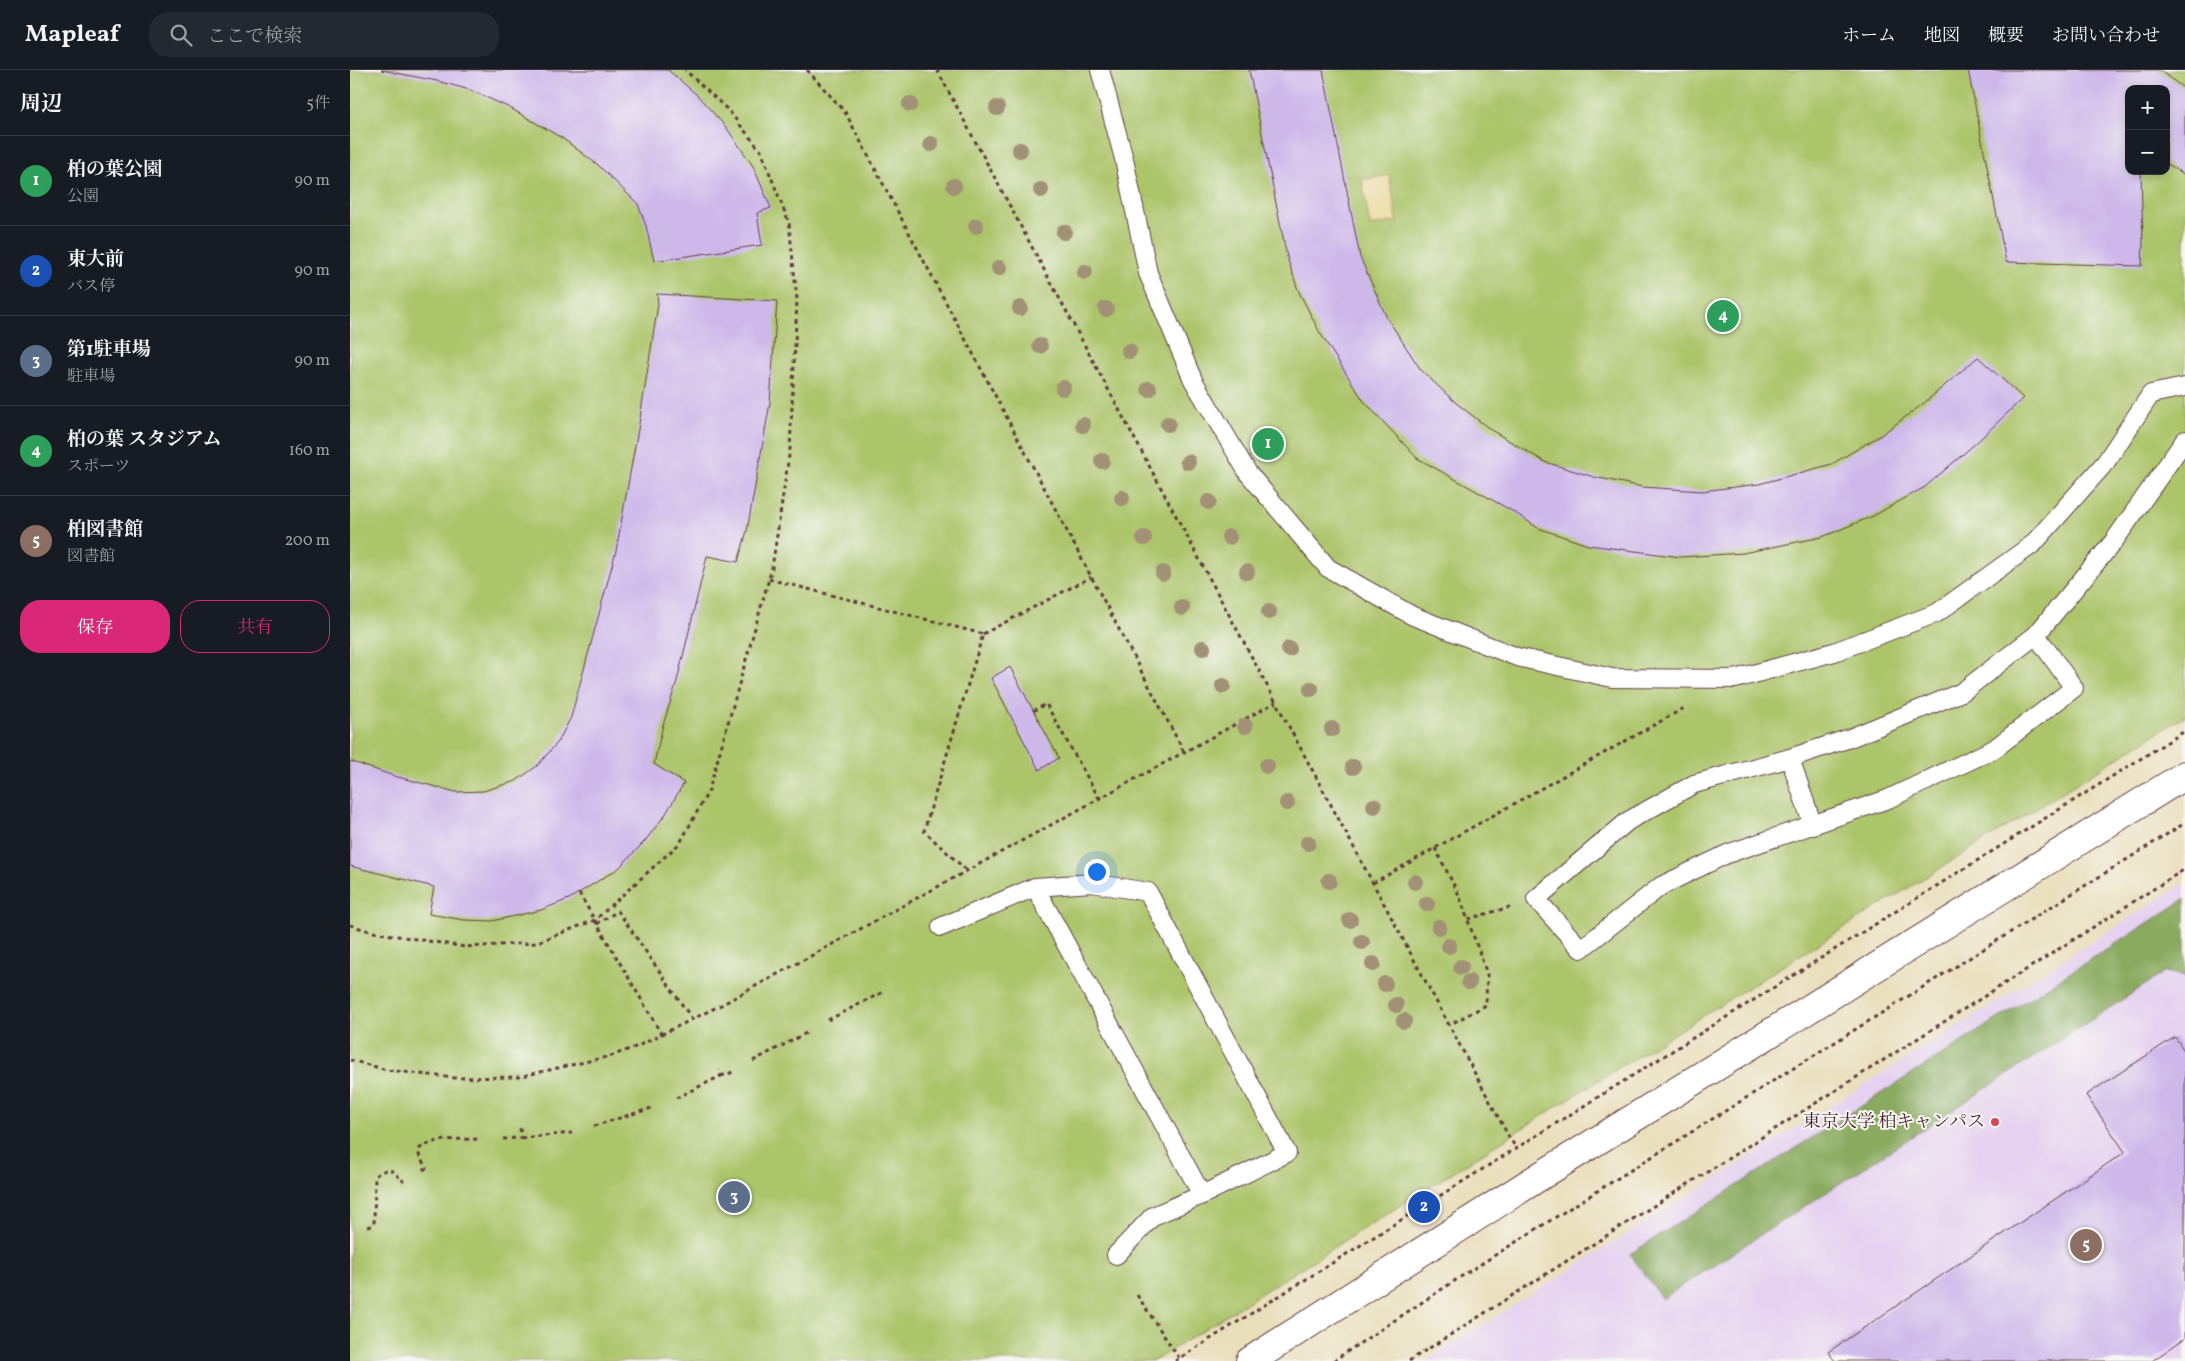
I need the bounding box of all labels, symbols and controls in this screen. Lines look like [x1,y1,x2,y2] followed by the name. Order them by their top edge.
[149,12,499,57] search box
[25,18,119,52] text: Mapleaf
[167,21,195,49] icon: search
[207,24,302,50] text: ここで検索
[1842,24,1896,49] text: ホーム
[1924,24,1960,49] text: 地図
[1988,24,2024,49] text: 概要
[2052,24,2160,49] text: お問い合わせ
[2125,85,2170,175] map controls
[2125,85,2170,130] button: +
[20,90,62,119] text: 周辺
[306,93,330,115] text: 5件
[2125,130,2170,175] button: −
[67,157,162,183] text: 柏の葉公園
[33,170,39,192] text: 1
[294,170,330,192] text: 90 m
[67,186,99,208] text: 公園
[67,247,124,273] text: 東大前
[32,260,40,282] text: 2
[294,260,330,282] text: 90 m
[67,276,115,298] text: バス停
[1707,297,1739,335] pin: 4
[67,337,151,363] text: 第1駐車場
[32,350,40,372] text: 3
[294,350,330,372] text: 90 m
[67,366,115,388] text: 駐車場
[1252,425,1284,463] pin: 1
[67,427,221,453] text: 柏の葉 スタジアム
[31,440,41,462] text: 4
[289,440,330,462] text: 160 m
[67,456,130,478] text: スポーツ
[67,517,143,543] text: 柏図書館
[32,530,40,552] text: 5
[285,530,330,552] text: 200 m
[67,546,115,568] text: 図書館
[20,600,170,653] button: 保存
[180,600,330,653] button: 共有
[1084,859,1110,885] your location
[1803,1110,1985,1135] place label: 東京大学 柏キャンパス
[1989,1116,2001,1128] marker: 東京大学 柏キャンパス
[718,1178,750,1216] pin: 3
[1408,1188,1440,1226] pin: 2
[2070,1226,2102,1264] pin: 5

